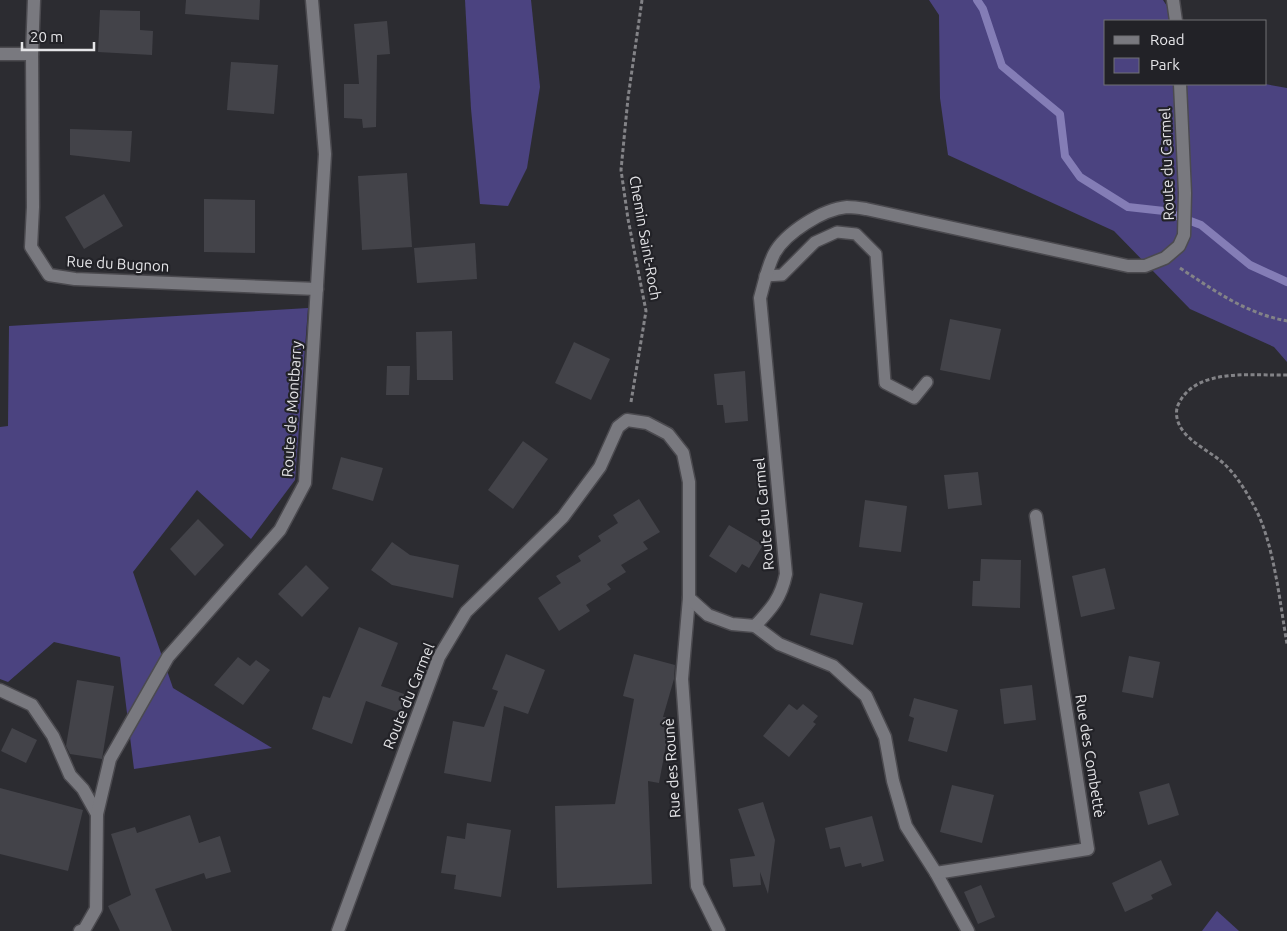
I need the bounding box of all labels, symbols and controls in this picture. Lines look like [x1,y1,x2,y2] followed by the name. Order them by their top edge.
[22,20,95,52] scale bar
[1104,20,1267,85] legend
[30,28,63,45] text: 20 m
[1150,31,1185,48] text: Road
[1150,56,1180,73] text: Park
[1156,107,1177,221] street label: Route du Carmel
[626,174,665,301] street label: Chemin Saint-Roch
[66,252,170,275] street label: Rue du Bugnon
[278,340,305,478] street label: Route de Montbarry
[750,457,777,571] street label: Route du Carmel
[380,640,438,751] street label: Route du Carmel
[1072,693,1109,819] street label: Rue des Combettè
[660,717,683,819] street label: Rue des Rounè

